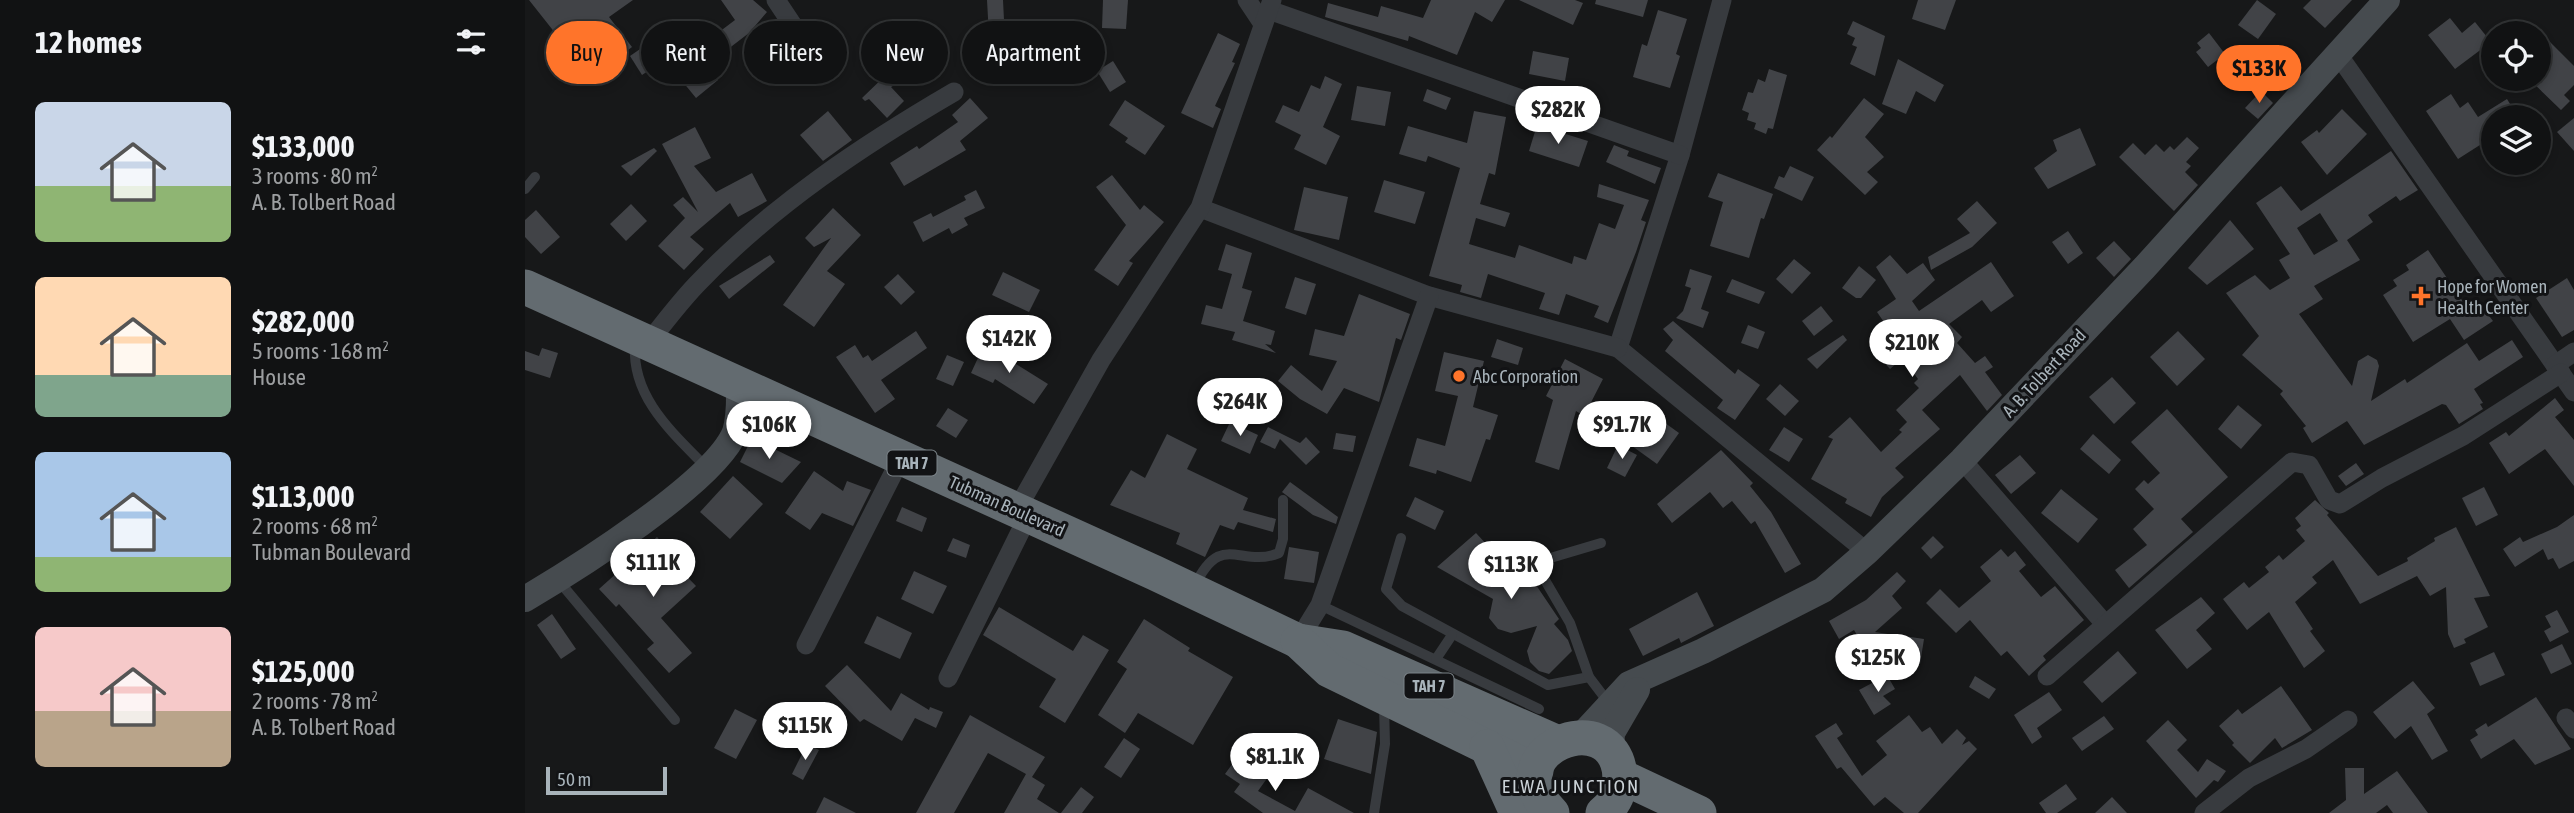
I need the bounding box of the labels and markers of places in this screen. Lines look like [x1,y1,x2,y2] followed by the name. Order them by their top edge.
[2210,46,2308,105] pin: $133K
[1509,86,1607,146] pin: $282K
[2437,276,2547,318] place label: Hope for Women Health Center
[2411,286,2431,306] marker: Hope for Women Health Center
[960,316,1058,375] pin: $142K
[1863,320,1961,379] pin: $210K
[1473,366,1578,387] place label: Abc Corporation
[1451,368,1467,384] marker: Abc Corporation
[1191,378,1289,438] pin: $264K
[720,402,818,461] pin: $106K
[1565,402,1679,461] pin: $91.7K
[604,540,702,599] pin: $111K
[1462,542,1560,601] pin: $113K
[1829,634,1927,694] pin: $125K
[756,702,854,762] pin: $115K
[1218,734,1332,793] pin: $81.1K

